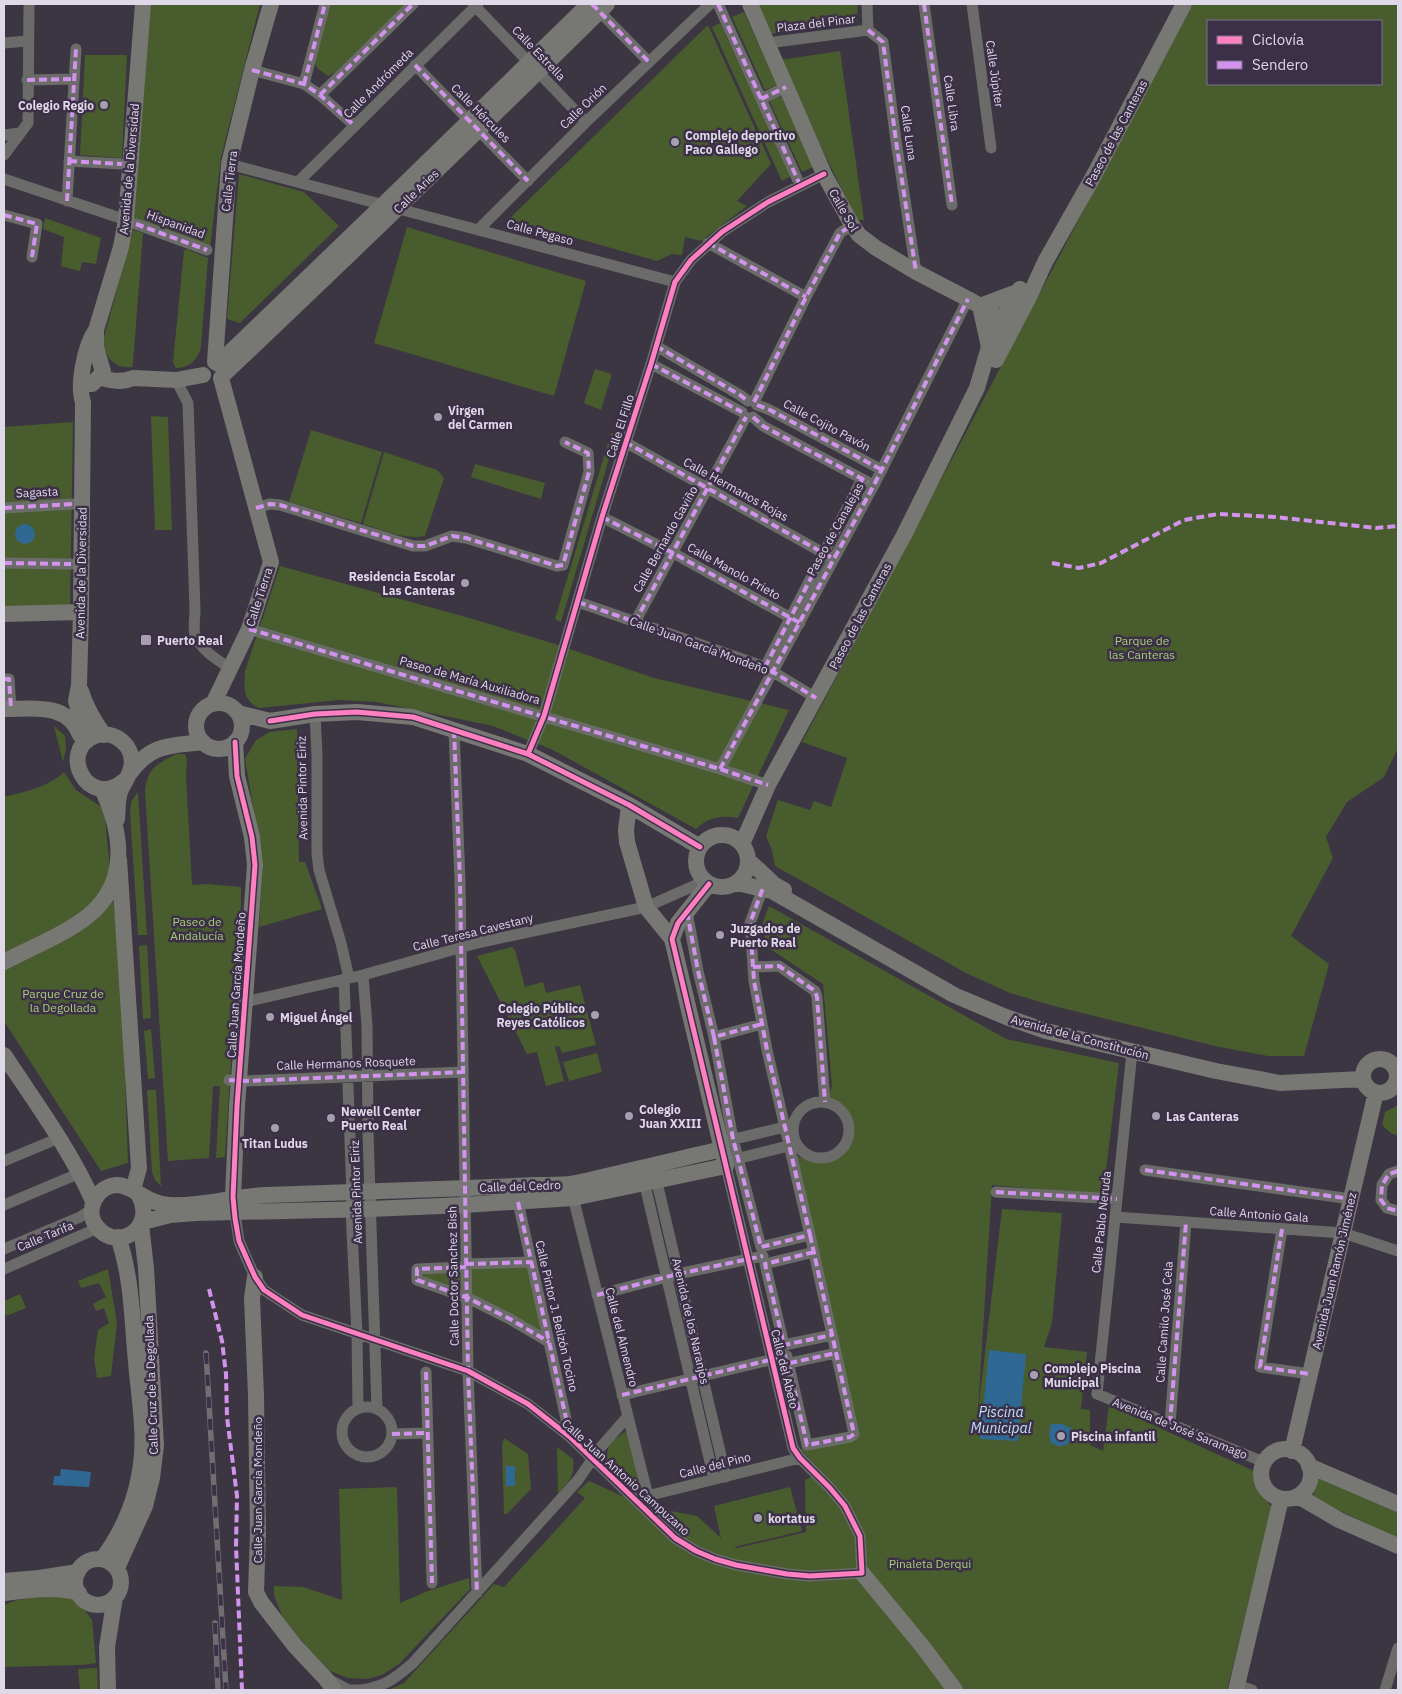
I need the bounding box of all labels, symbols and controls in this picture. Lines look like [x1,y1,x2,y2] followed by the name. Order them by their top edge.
[776,11,857,35] street label: Plaza del Pinar
[1207,20,1382,85] legend
[509,22,569,84] street label: Calle Estrella
[1252,30,1304,49] text: Ciclovía
[983,39,1007,109] street label: Calle Júpiter
[340,45,416,121] street label: Calle Andrómeda
[1252,55,1308,74] text: Sendero
[941,74,963,133] street label: Calle Libra
[1082,77,1150,189] street label: Paseo de las Canteras
[448,80,514,146] street label: Calle Hércules
[557,80,609,132] street label: Calle Orión
[18,98,94,113] place label: Colegio Regio
[98,99,110,111] marker: Colegio Regio
[116,103,142,235] street label: Avenida de la Diversidad
[898,104,920,162] street label: Calle Luna
[685,128,795,157] place label: Complejo deportivo Paco Gallego
[669,136,681,148] marker: Complejo deportivo Paco Gallego
[218,149,240,212] street label: Calle Tierra
[390,166,442,216] street label: Calle Aries
[826,186,862,234] street label: Calle Sol
[145,207,207,241] street label: Hispanidad
[505,216,575,248] street label: Calle Pegaso
[603,392,637,460] street label: Calle El Fillo
[781,396,873,454] street label: Calle Cojito Pavón
[448,403,513,432] place label: Virgen del Carmen
[432,411,444,423] marker: Virgen del Carmen
[681,454,791,524] street label: Calle Hermanos Rojas
[803,480,867,578] street label: Paseo de Canalejas
[15,483,59,501] street label: Sagasta
[629,483,701,595] street label: Calle Bernardo Gaviño
[72,507,90,639] street label: Avenida de la Diversidad
[685,539,783,603] street label: Calle Manolo Prieto
[826,560,894,672] street label: Paseo de las Canteras
[242,565,276,629] street label: Calle Tierra
[349,569,455,598] place label: Residencia Escolar Las Canteras
[459,577,471,589] marker: Residencia Escolar Las Canteras
[628,613,771,677] street label: Calle Juan García Mondeño
[139,633,153,647] marker: Puerto Real
[157,633,223,648] place label: Puerto Real
[1109,633,1175,662] park label: Parque de las Canteras
[398,653,543,707] street label: Paseo de María Auxiliadora
[294,735,310,840] street label: Avenida Pintor Eiriz
[411,910,535,954] street label: Calle Teresa Cavestany
[223,911,249,1059] street label: Calle Juan García Mondeño
[170,914,224,943] park label: Paseo de Andalucía
[730,921,801,950] place label: Juzgados de Puerto Real
[714,929,726,941] marker: Juzgados de Puerto Real
[22,986,104,1015] park label: Parque Cruz de la Degollada
[497,1001,585,1030] place label: Colegio Público Reyes Católicos
[280,1009,353,1025] place label: Miguel Ángel
[589,1009,601,1021] marker: Colegio Público Reyes Católicos
[264,1011,276,1023] marker: Miguel Ángel
[1009,1011,1151,1063] street label: Avenida de la Constitución
[276,1053,416,1073] street label: Calle Hermanos Rosquete
[639,1102,701,1131] place label: Colegio Juan XXIII
[341,1104,421,1133] place label: Newell Center Puerto Real
[1166,1109,1239,1124] place label: Las Canteras
[623,1110,635,1122] marker: Colegio Juan XXIII
[1150,1110,1162,1122] marker: Las Canteras
[325,1112,337,1124] marker: Newell Center Puerto Real
[269,1122,281,1134] marker: Titan Ludus
[242,1136,308,1151] place label: Titan Ludus
[347,1139,365,1244] street label: Avenida Pintor Eiriz
[1088,1170,1114,1274] street label: Calle Pablo Neruda
[479,1177,561,1195] street label: Calle del Cedro
[1309,1191,1359,1351] street label: Avenida Juan Ramón Jiménez
[1209,1203,1309,1225] street label: Calle Antonio Gala
[444,1206,462,1346] street label: Calle Doctor Sanchez Bish
[15,1217,76,1255] street label: Calle Tarifa
[532,1239,582,1393] street label: Calle Pintor J. Belizón Tocino
[669,1256,713,1386] street label: Avenida de los Naranjos
[1152,1260,1176,1383] street label: Calle Camilo José Cela
[602,1286,642,1389] street label: Calle del Almendro
[141,1314,161,1455] street label: Calle Cruz de la Degollada
[768,1328,802,1411] street label: Calle del Abeto
[1044,1361,1141,1390] place label: Complejo Piscina Municipal
[1028,1369,1040,1381] marker: Complejo Piscina Municipal
[1110,1394,1250,1462] street label: Avenida de José Saramago
[971,1403,1032,1437] water label: Piscina Municipal
[250,1416,265,1563] street label: Calle Juan García Mondeño
[559,1416,693,1539] street label: Calle Juan Antonio Campuzano
[1071,1429,1156,1444] place label: Piscina infantil
[1055,1430,1067,1442] marker: Piscina infantil
[678,1449,753,1481] street label: Calle del Pino
[768,1511,815,1526] place label: kortatus
[752,1512,764,1524] marker: kortatus
[889,1556,971,1571] park label: Pinaleta Derqui

